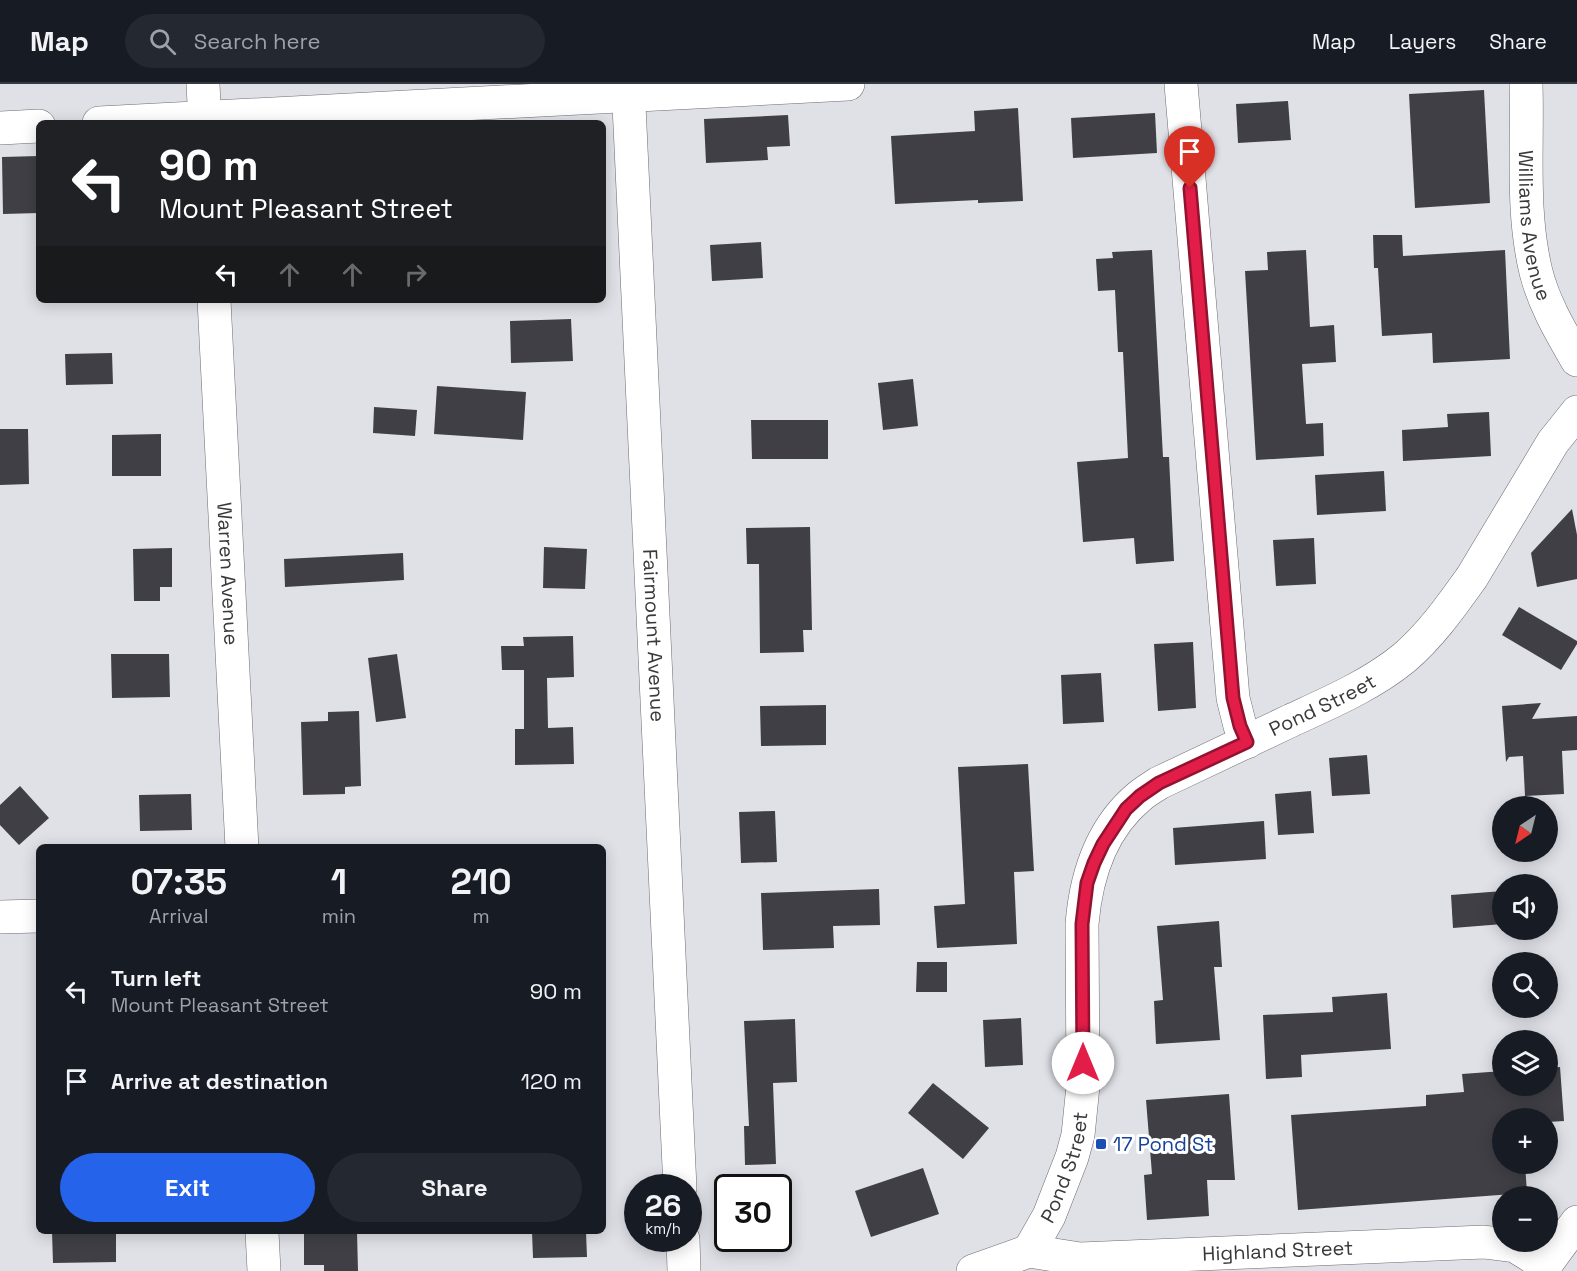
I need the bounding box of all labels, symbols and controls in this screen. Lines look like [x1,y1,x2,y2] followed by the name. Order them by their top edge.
[125,14,545,68] search box
[30,23,89,59] text: Map
[146,25,179,58] icon: search
[194,27,321,55] text: Search here
[1312,28,1356,55] text: Map
[1389,28,1456,55] text: Layers
[1489,28,1547,55] text: Share
[1164,126,1215,188] pin
[1173,135,1206,168] icon: arrive
[159,139,259,192] text: 90 m
[60,144,138,222] icon: left
[1513,150,1557,304] street label: Williams Avenue
[159,191,453,226] text: Mount Pleasant Street
[210,258,243,291] icon: left
[273,258,306,291] icon: ahead
[336,258,369,291] icon: ahead
[399,258,432,291] icon: right
[211,501,245,646] street label: Warren Avenue
[637,548,671,722] street label: Fairmount Avenue
[1265,668,1380,742] street label: Pond Street
[1492,796,1558,862] north arrow
[1492,796,1558,1252] map controls
[130,859,227,905] text: 07:35
[331,859,347,905] text: 1
[451,859,512,905] text: 210
[1492,874,1558,940] button: sound
[149,903,209,929] text: Arrival
[322,903,356,929] text: min
[472,903,490,929] text: m
[1492,952,1558,1018] button: search
[111,964,201,992] text: Turn left
[60,975,93,1008] icon: left
[530,977,582,1005] text: 90 m
[111,992,329,1018] text: Mount Pleasant Street
[1492,1030,1558,1096] button: layers
[1051,1031,1115,1095] position arrow
[60,1065,93,1098] icon: arrive
[111,1067,328,1095] text: Arrive at destination
[521,1067,582,1095] text: 120 m
[1492,1108,1558,1174] button: +
[1035,1110,1093,1228] street label: Pond Street
[1113,1131,1214,1157] place label: 17 Pond St
[1094,1137,1108,1151] marker: 17 Pond St
[60,1153,315,1222] button: Exit
[327,1153,582,1222] button: Share
[714,1174,792,1252] speed limit sign: 30
[645,1186,681,1225] text: 26
[1492,1186,1558,1252] button: −
[645,1219,681,1238] text: km/h
[1202,1235,1354,1267] street label: Highland Street

